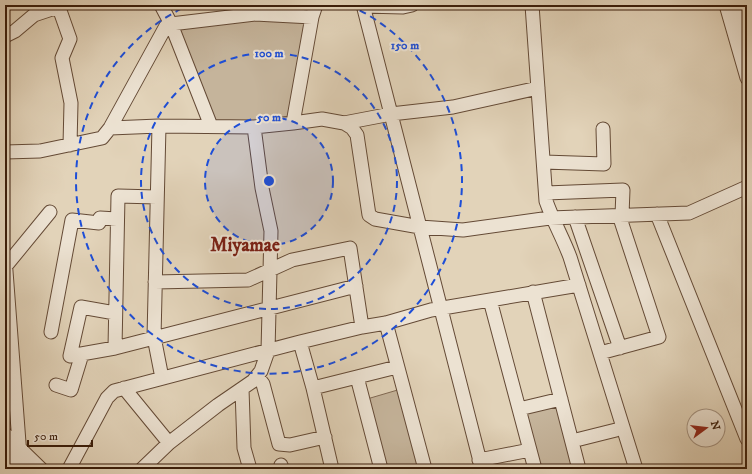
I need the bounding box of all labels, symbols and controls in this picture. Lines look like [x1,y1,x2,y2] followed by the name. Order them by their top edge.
[391,38,419,53] text: 150 m
[255,46,283,61] text: 100 m
[256,110,281,125] text: 50 m
[262,174,276,188] centre of rings
[210,234,280,257] district label: Miyamae
[686,408,726,448] north arrow
[707,419,723,432] text: N
[28,422,92,448] scale bar
[34,429,58,444] text: 50 m

